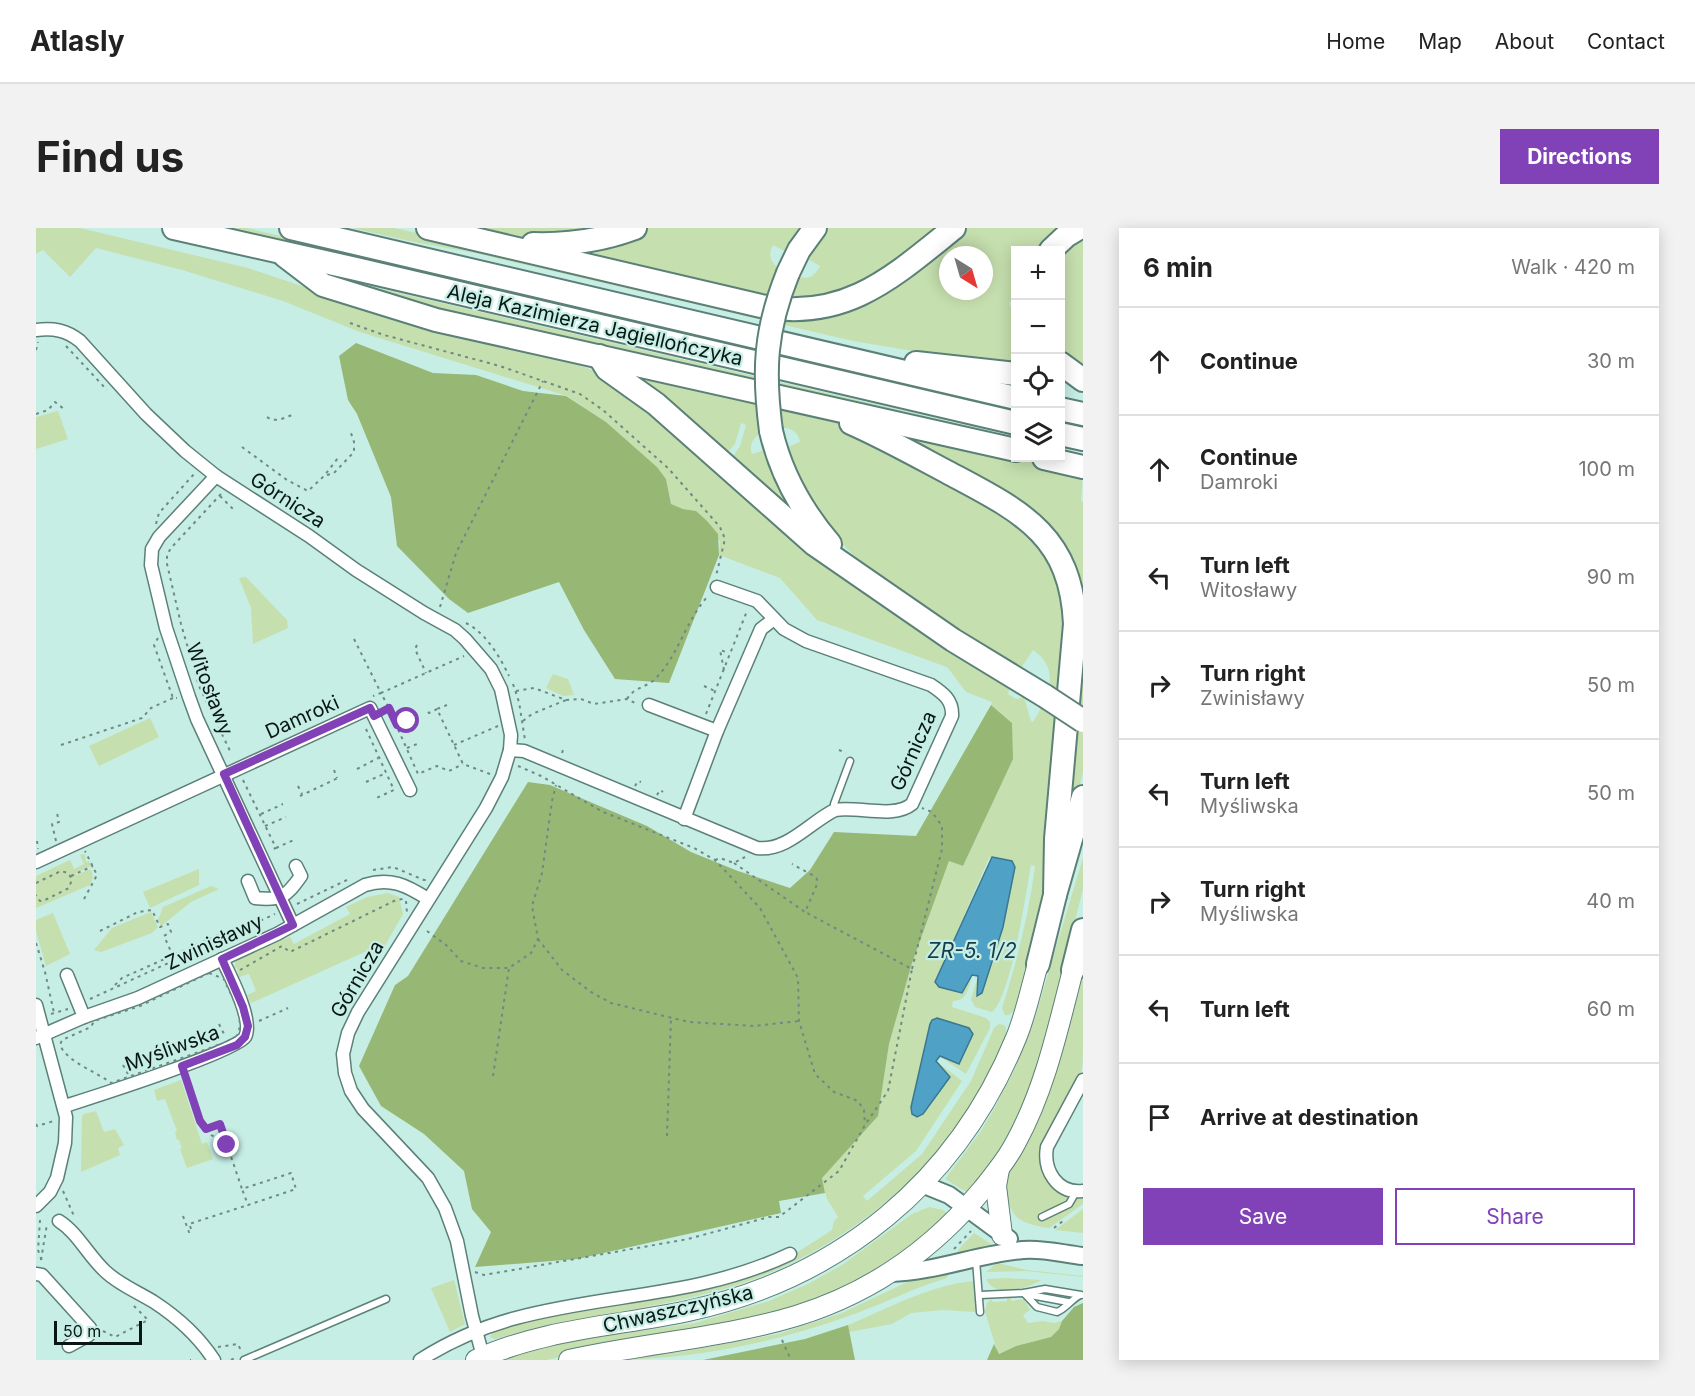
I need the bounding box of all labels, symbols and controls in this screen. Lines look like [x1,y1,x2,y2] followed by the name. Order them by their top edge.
[30,24,125,58] text: Atlasly
[1326,29,1385,54] text: Home
[1418,29,1462,54] text: Map
[1495,29,1554,54] text: About
[1587,29,1665,54] text: Contact
[1500,129,1659,184] button: Directions
[36,131,184,182] text: Find us
[939,246,993,300] north arrow
[1011,246,1065,462] map controls
[1011,246,1065,300] button: +
[1143,252,1213,283] text: 6 min
[1511,255,1635,279] text: Walk · 420 m
[445,279,745,371] street label: Aleja Kazimierza Jagiellończyka
[1011,300,1065,354] button: −
[1143,345,1176,378] icon: ahead
[1200,348,1298,374] text: Continue
[1587,349,1635,373] text: 30 m
[1011,354,1065,408] button: locate
[1011,408,1065,462] button: layers
[1200,444,1298,470] text: Continue
[1143,453,1176,486] icon: ahead
[1578,457,1635,481] text: 100 m
[246,467,330,533] street label: Górnicza
[1200,470,1278,494] text: Damroki
[1200,552,1290,578] text: Turn left
[1143,561,1176,594] icon: left
[1587,565,1635,589] text: 90 m
[1200,578,1297,602] text: Witosławy
[181,639,239,739] street label: Witosławy
[1200,660,1306,686] text: Turn right
[1143,669,1176,702] icon: right
[1587,673,1635,697] text: 50 m
[1200,686,1305,710] text: Zwinisławy
[261,690,343,744] street label: Damroki
[393,707,419,733] route start
[885,707,941,795] street label: Górnicza
[1200,768,1290,794] text: Turn left
[1143,777,1176,810] icon: left
[1587,781,1635,805] text: 50 m
[1200,794,1299,818] text: Myśliwska
[1200,876,1306,902] text: Turn right
[1143,885,1176,918] icon: right
[1586,889,1635,913] text: 40 m
[1200,902,1299,926] text: Myśliwska
[161,909,267,975] street label: Zwinisławy
[325,936,389,1022] street label: Górnicza
[927,938,1017,963] water label: ZR-5. 1/2
[1143,993,1176,1026] icon: left
[1200,996,1290,1022] text: Turn left
[1587,997,1635,1021] text: 60 m
[121,1020,223,1076] street label: Myśliwska
[1143,1101,1176,1134] icon: arrive
[1200,1104,1419,1130] text: Arrive at destination
[213,1131,239,1157] route end
[1143,1188,1383,1245] button: Save
[1395,1188,1635,1245] button: Share
[601,1280,755,1338] street label: Chwaszczyńska
[54,1318,142,1346] scale bar
[63,1321,101,1341] text: 50 m

